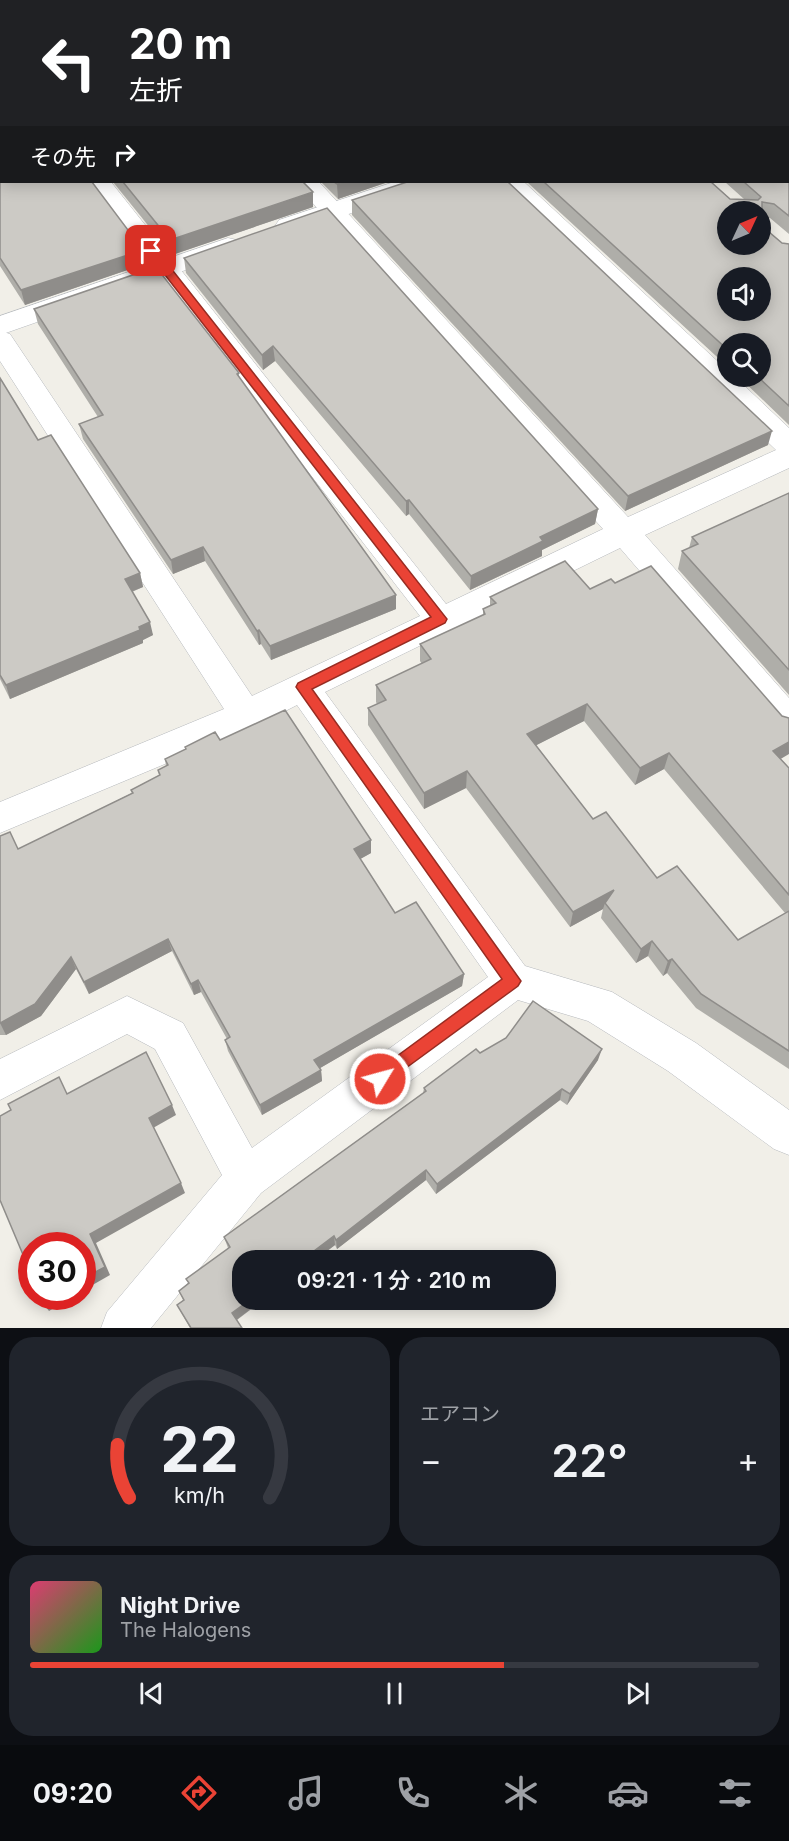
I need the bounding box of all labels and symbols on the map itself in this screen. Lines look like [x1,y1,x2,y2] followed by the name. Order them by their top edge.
[717,201,771,255] north arrow
[125,225,176,276] pin
[348,1047,412,1111] position arrow
[18,1232,96,1310] speed limit sign: 30

